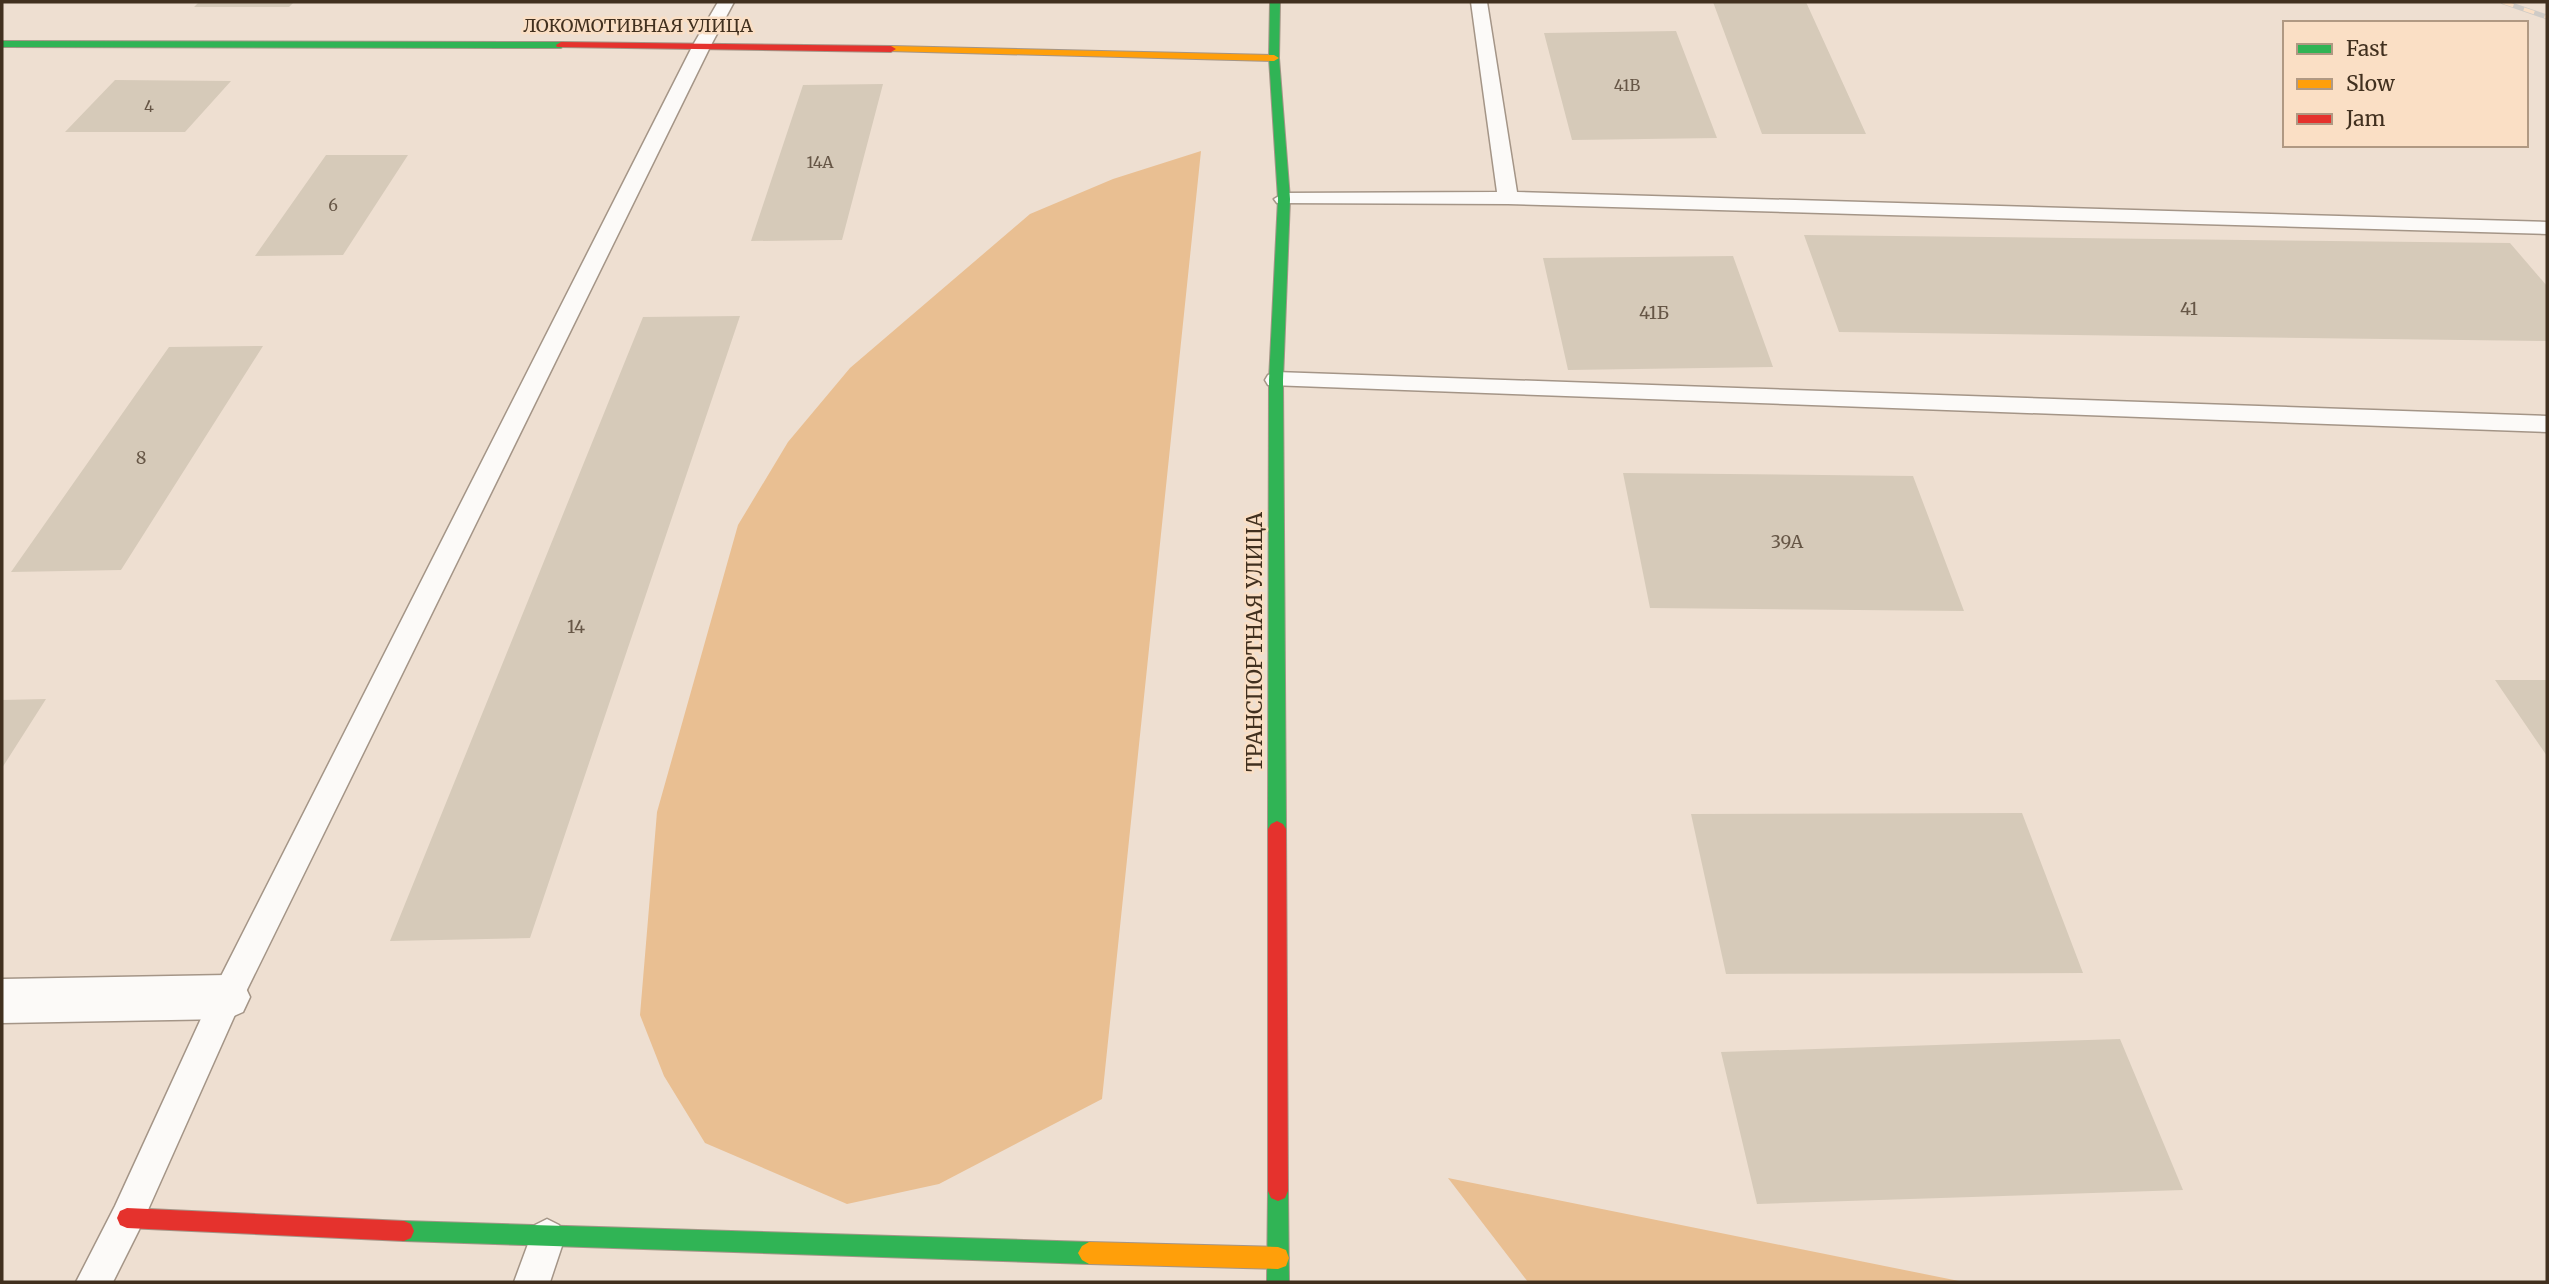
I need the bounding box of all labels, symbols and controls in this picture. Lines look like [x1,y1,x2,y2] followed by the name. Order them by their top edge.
[523,14,753,37] street label: ЛОКОМОТИВНАЯ УЛИЦА
[2283,21,2528,147] legend
[2346,35,2388,62] text: Fast
[2346,70,2395,97] text: Slow
[1614,75,1641,95] house number: 41В
[144,96,154,116] house number: 4
[2345,105,2385,132] text: Jam
[806,152,834,172] house number: 14А
[328,195,338,215] house number: 6
[2180,297,2198,320] house number: 41
[1639,301,1669,324] house number: 41Б
[136,446,146,469] house number: 8
[1241,512,1268,772] street label: ТРАНСПОРТНАЯ УЛИЦА
[1771,530,1803,553] house number: 39А
[567,615,585,638] house number: 14

